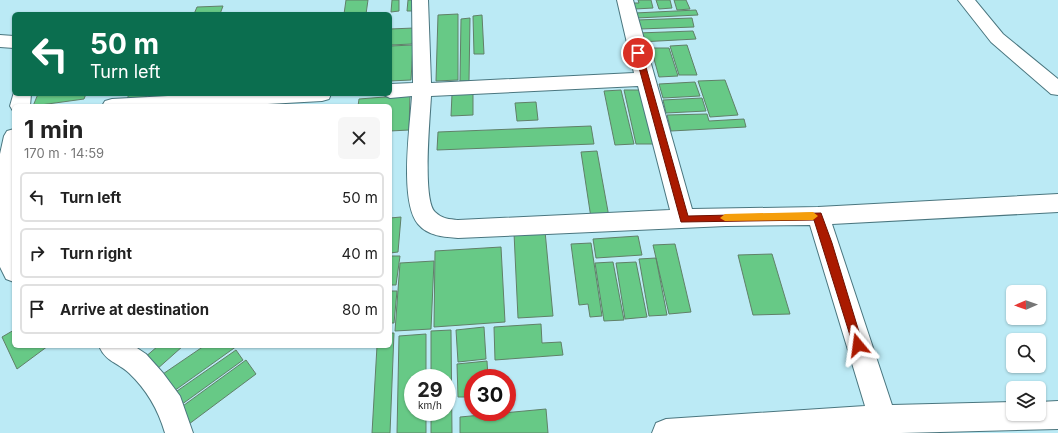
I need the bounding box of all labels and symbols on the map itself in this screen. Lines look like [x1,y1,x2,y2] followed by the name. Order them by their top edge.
[621,36,655,70] pin
[1006,285,1046,325] north arrow
[837,324,879,366] position arrow
[464,369,516,421] speed limit sign: 30

